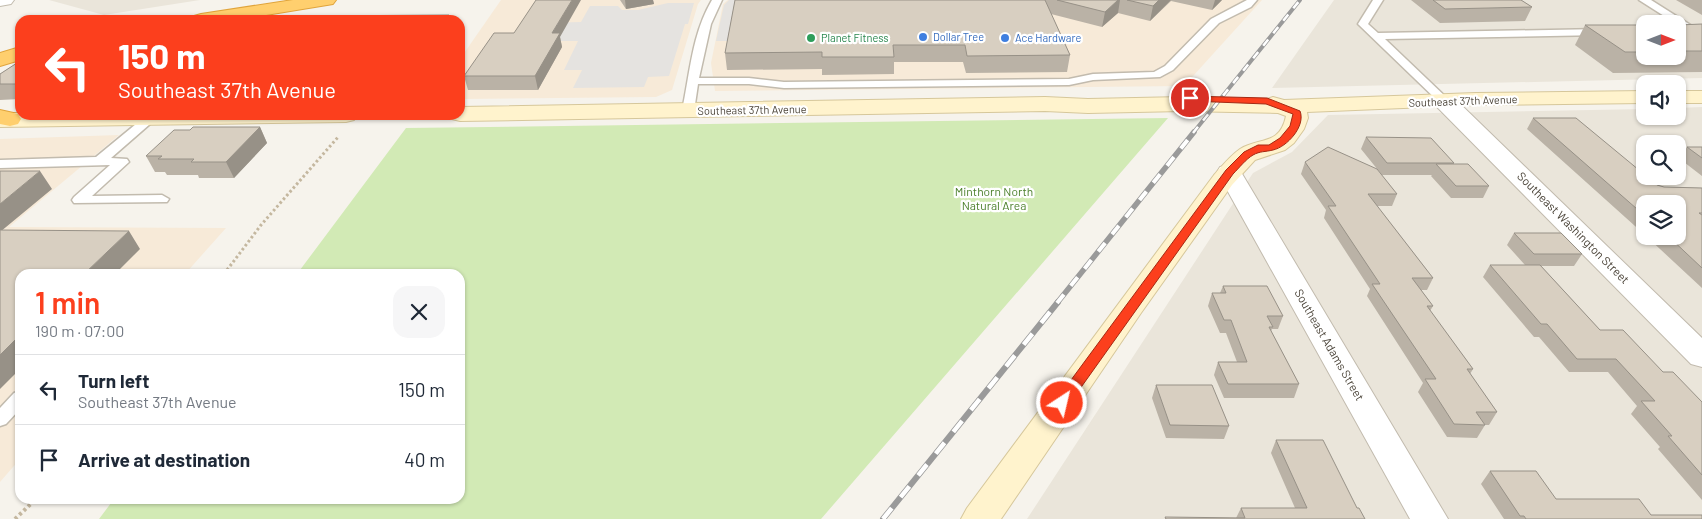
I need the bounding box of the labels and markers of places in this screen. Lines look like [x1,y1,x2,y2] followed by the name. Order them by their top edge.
[933,30,984,43] place label: Dollar Tree
[821,31,889,44] place label: Planet Fitness
[917,31,929,43] marker: Dollar Tree
[1015,31,1081,44] place label: Ace Hardware
[805,32,817,44] marker: Planet Fitness
[999,32,1011,44] marker: Ace Hardware
[1169,77,1211,119] pin

